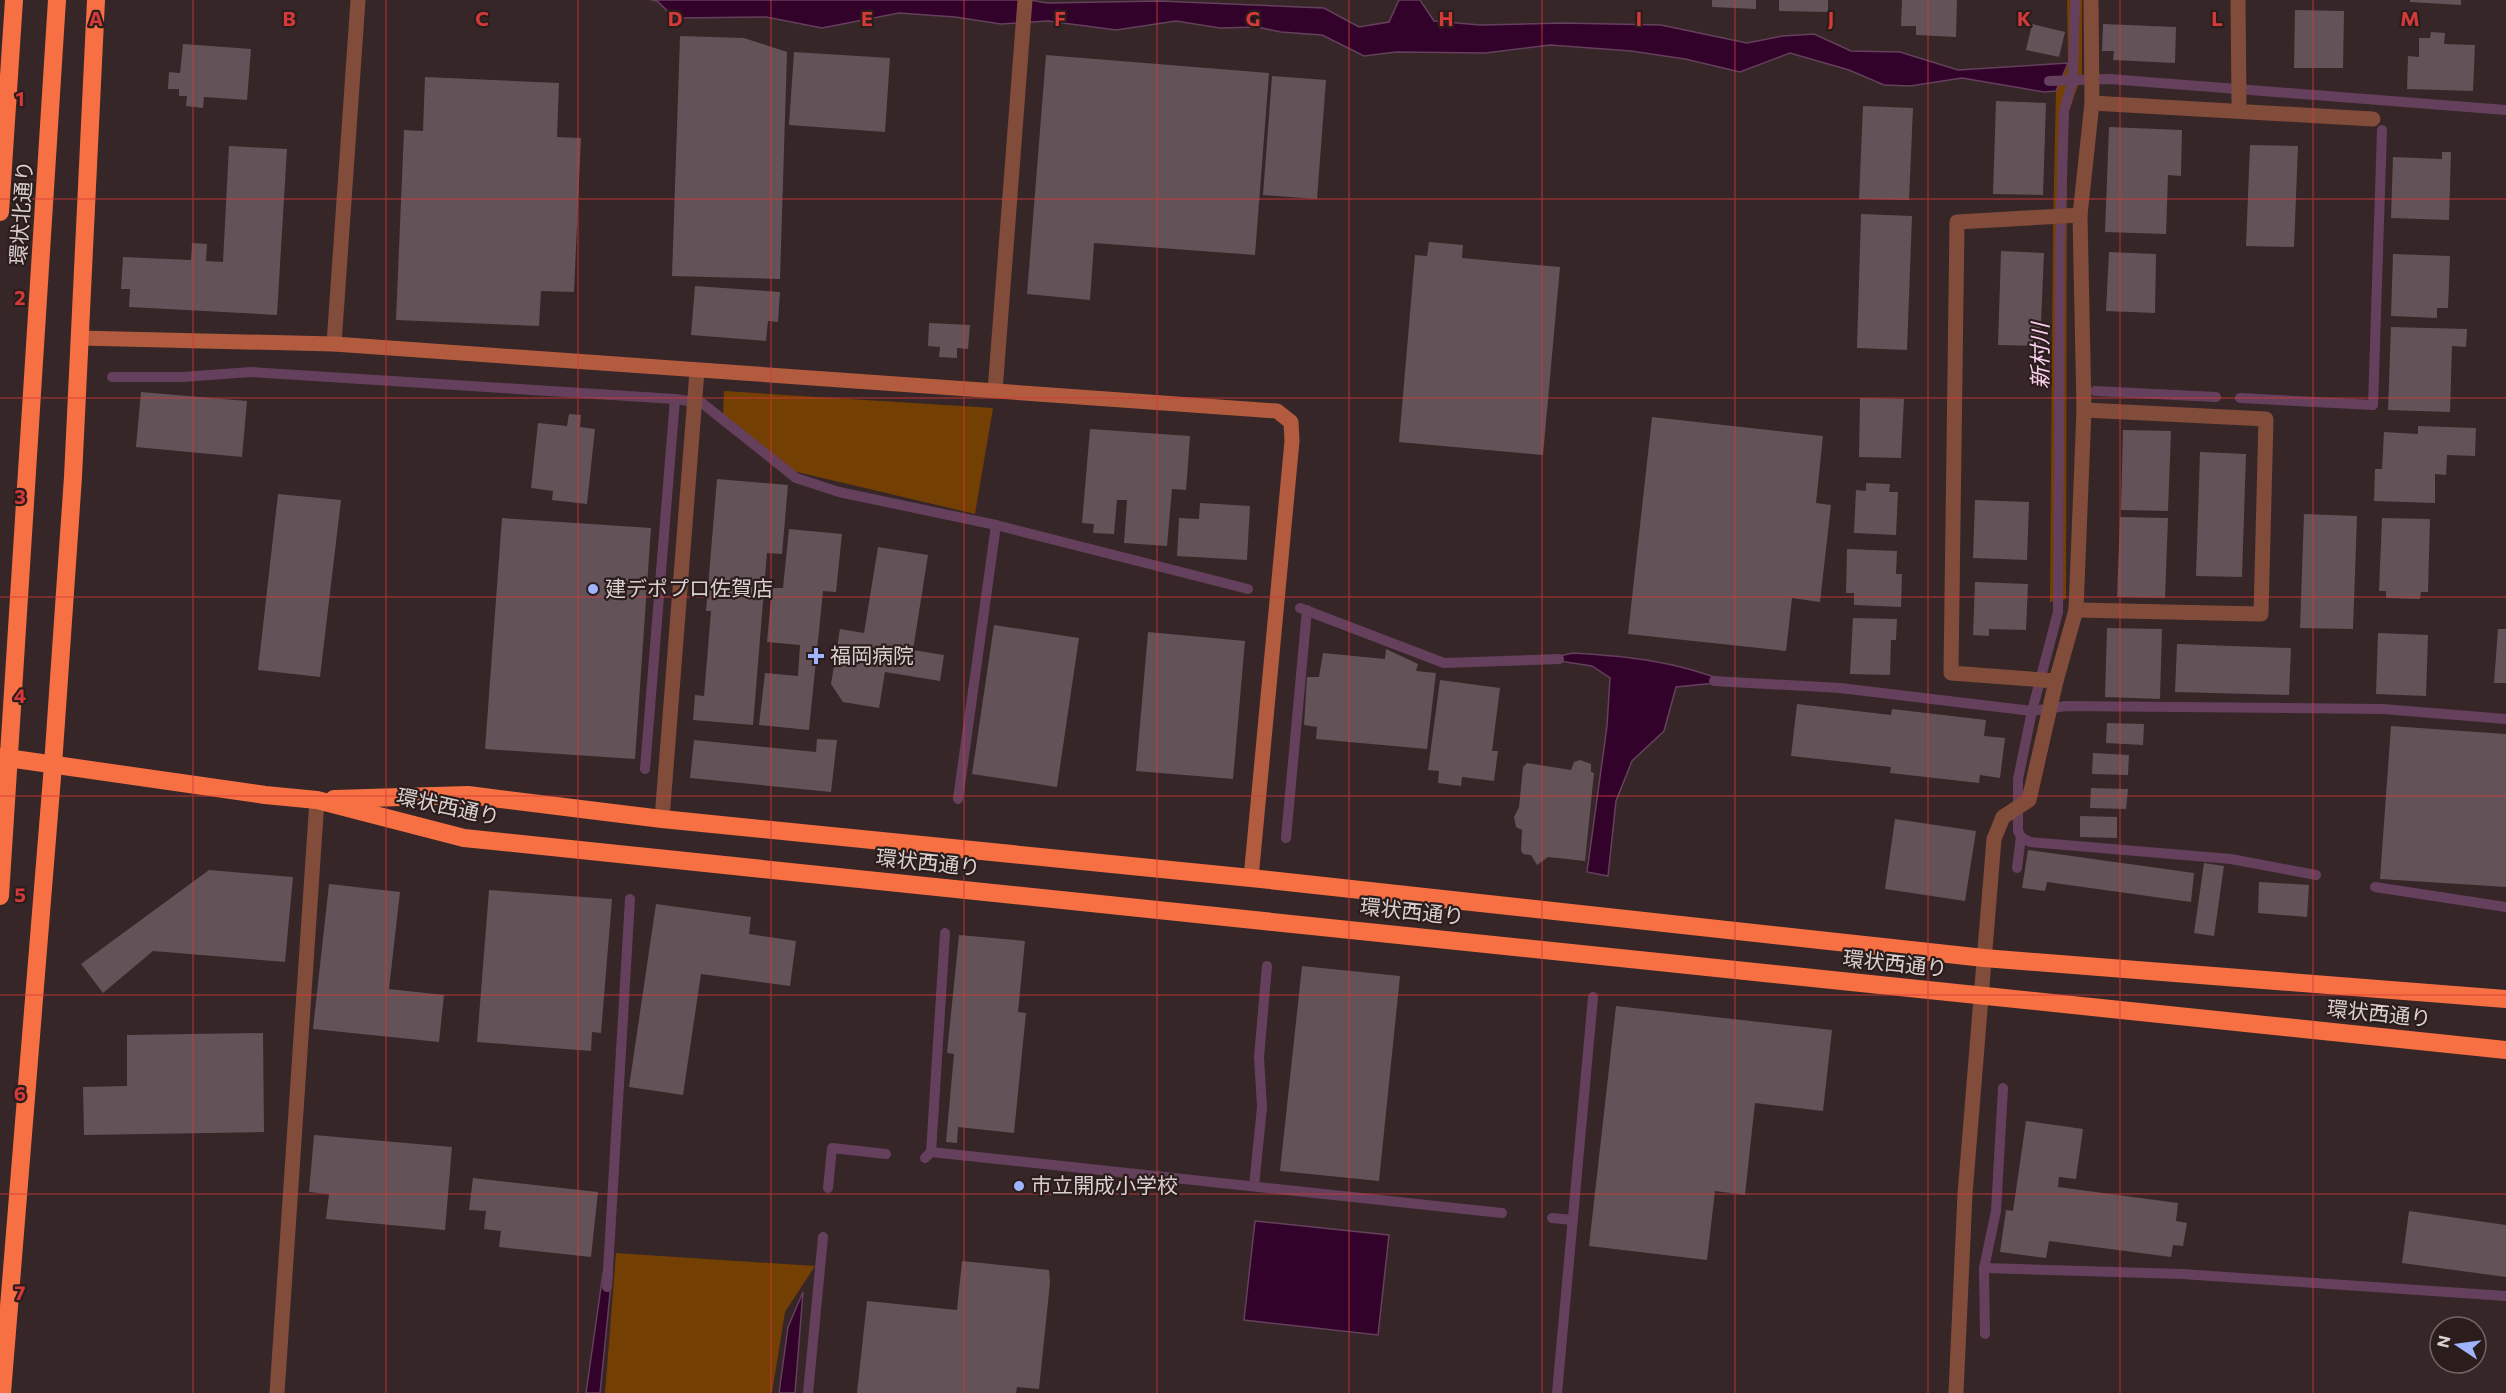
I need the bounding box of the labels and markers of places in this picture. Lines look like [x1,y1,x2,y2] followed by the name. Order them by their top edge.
[605,575,773,600] place label: 建デポプロ佐賀店
[586,582,600,596] marker: 建デポプロ佐賀店
[830,642,914,667] place label: 福岡病院
[807,647,825,665] marker: 福岡病院
[1031,1172,1178,1197] place label: 市立開成小学校
[1012,1179,1026,1193] marker: 市立開成小学校

